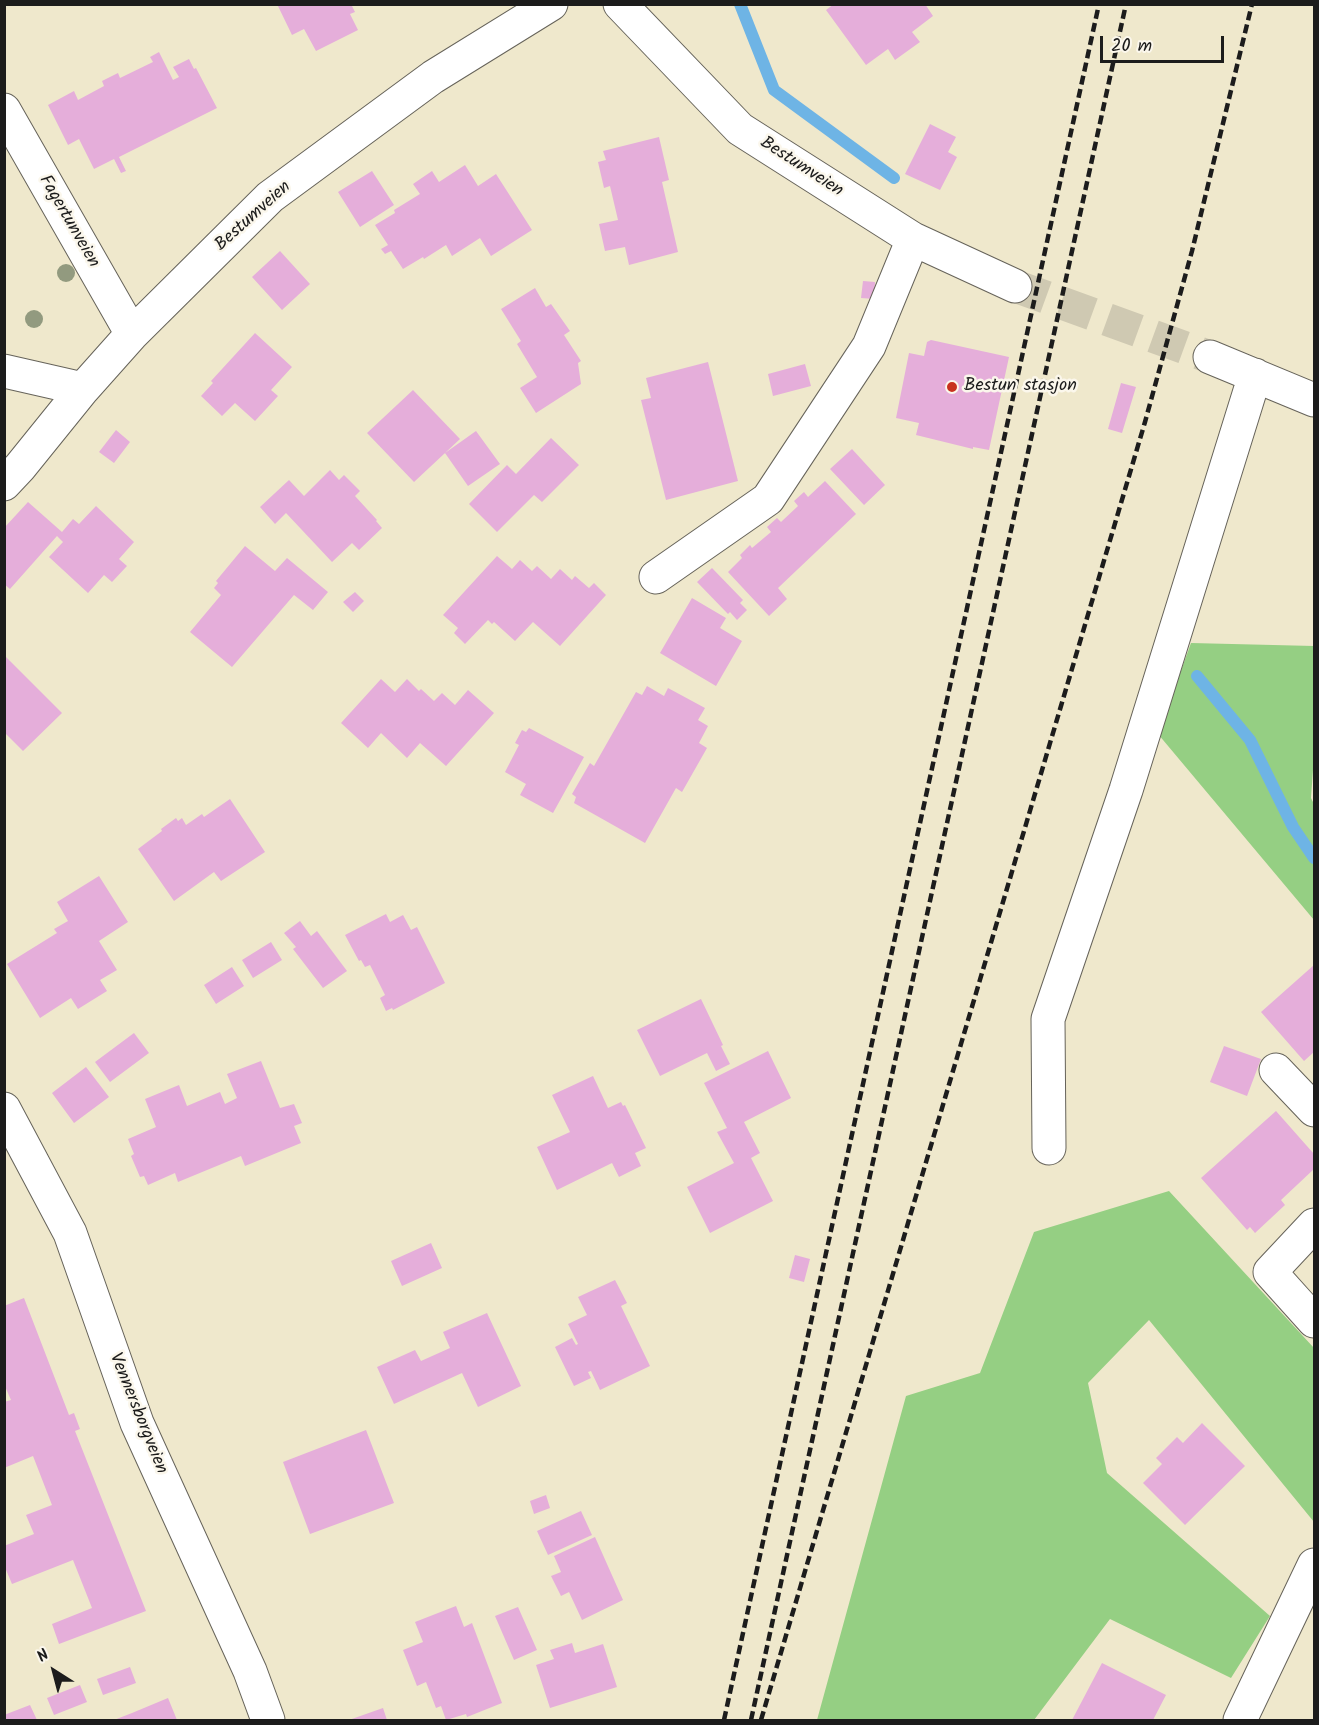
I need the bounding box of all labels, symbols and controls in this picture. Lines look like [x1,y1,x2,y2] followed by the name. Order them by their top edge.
[1103,24,1228,62] scale bar
[1111,32,1152,61] text: 20 m
[755,133,847,203] street label: Bestumveien
[33,172,103,272] street label: Fagertunveien
[212,177,296,257] street label: Bestumveien
[964,376,1077,398] place label: Bestun stasjon
[945,380,959,394] marker: Bestun stasjon
[103,1350,171,1478] street label: Vennersborgveien
[24,1641,84,1701] north arrow
[32,1643,55,1669] text: N

